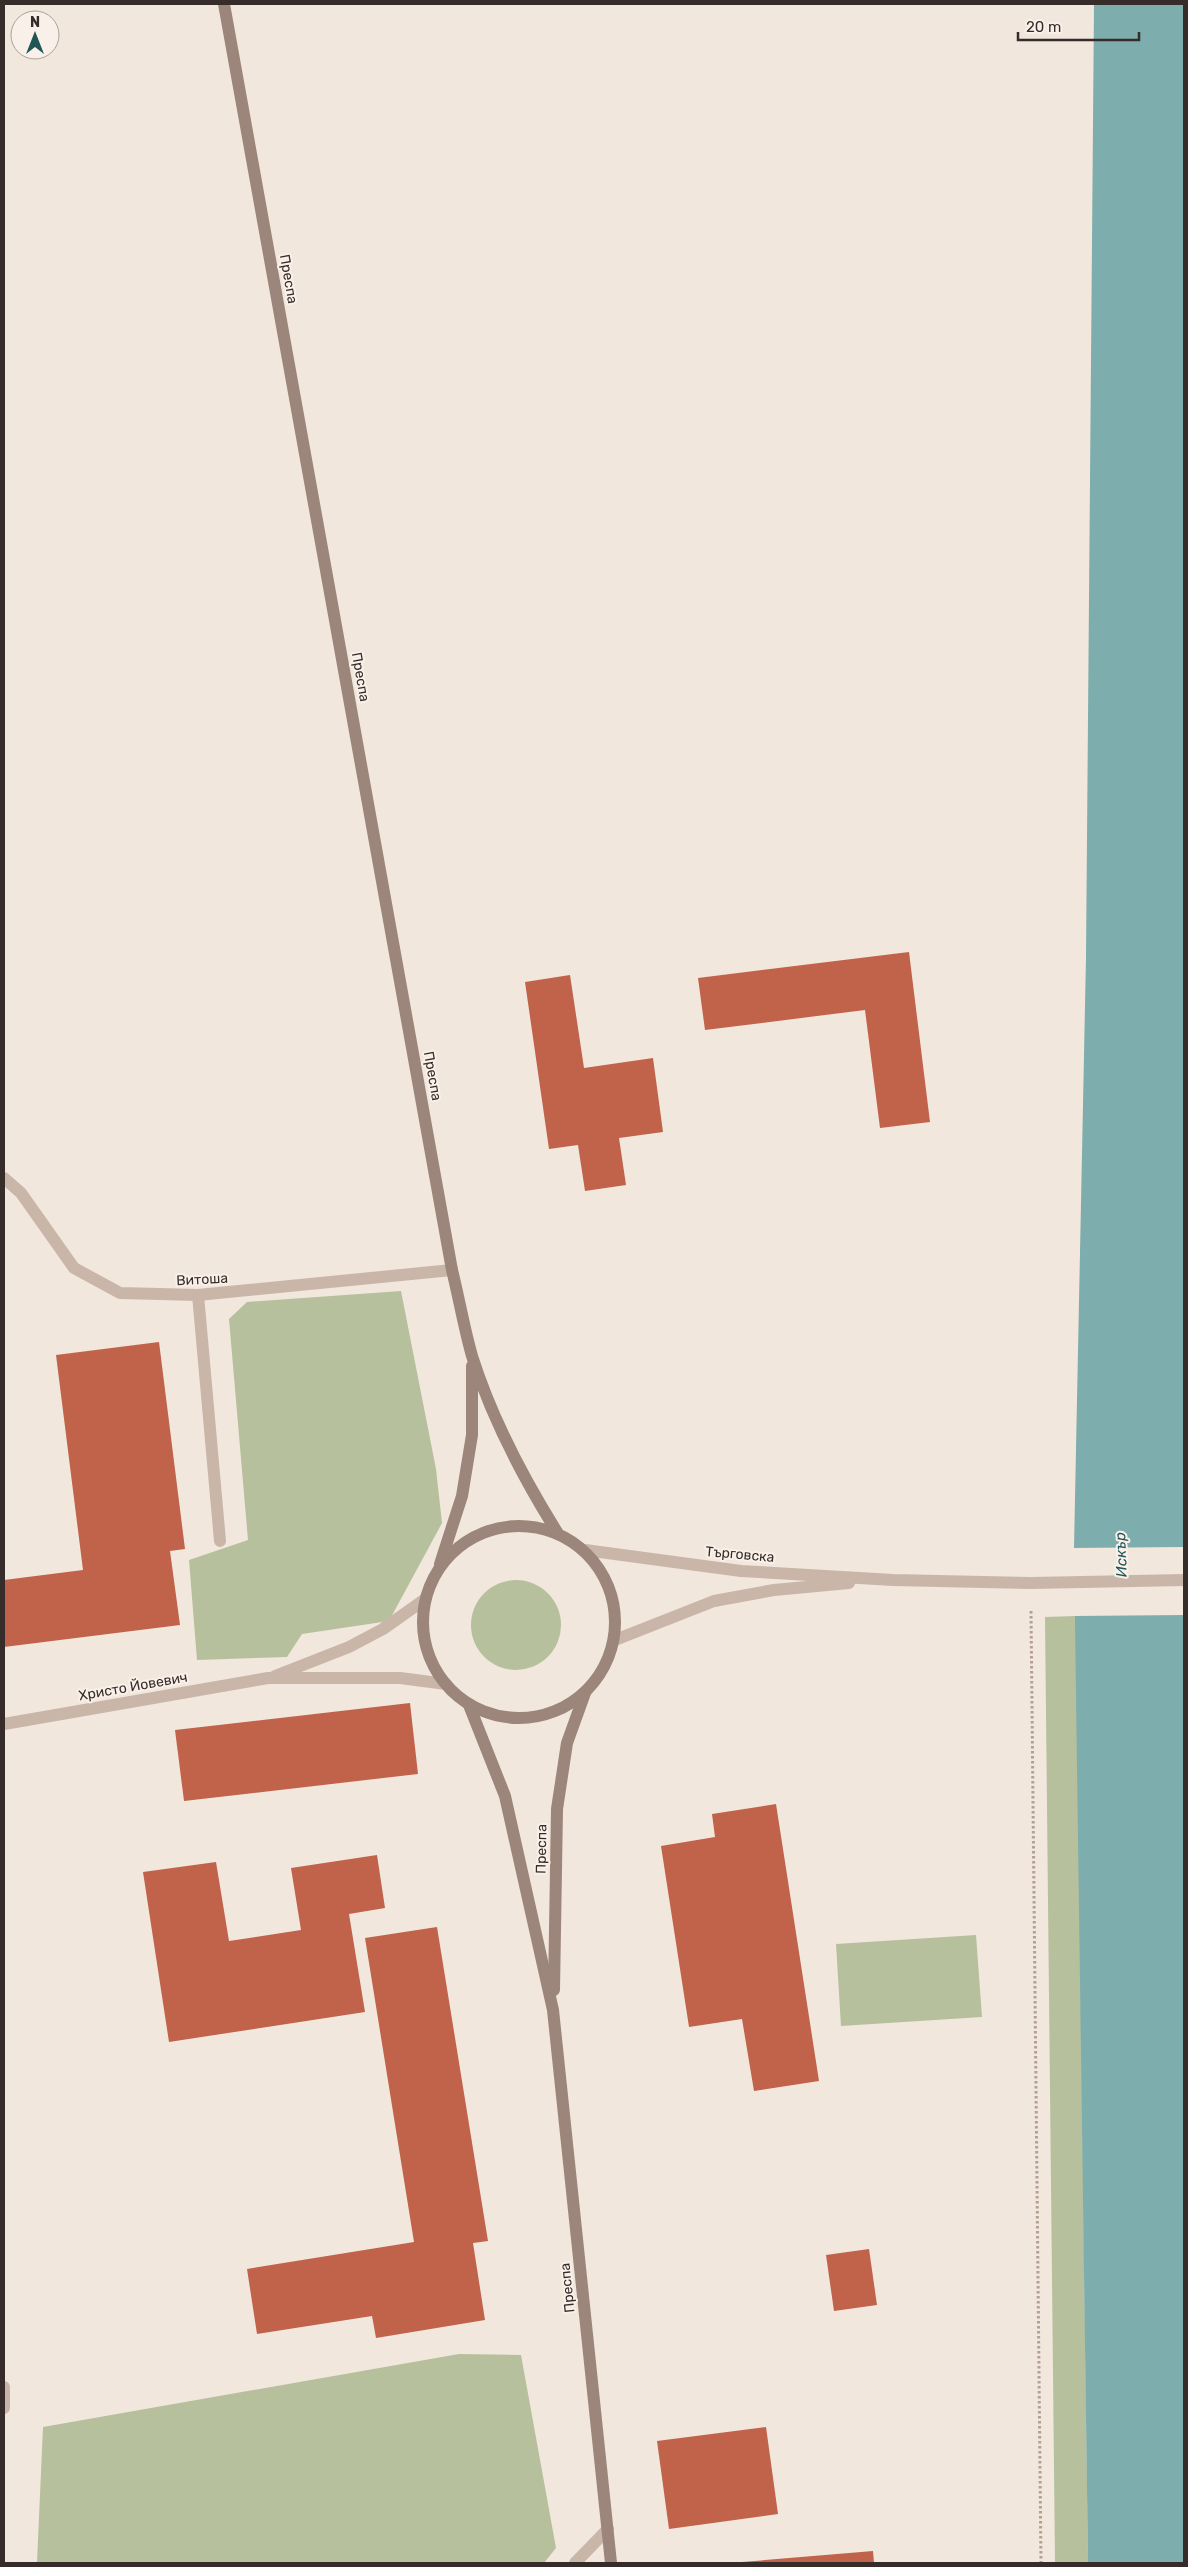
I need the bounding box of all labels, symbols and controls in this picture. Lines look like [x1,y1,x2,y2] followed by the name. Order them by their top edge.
[10,10,60,60] north arrow
[1018,10,1139,42] scale bar
[30,14,40,31] text: N
[1026,18,1061,36] text: 20 m
[276,253,301,305] street label: Преспа
[348,651,373,703] street label: Преспа
[420,1050,445,1102] street label: Преспа
[176,1270,228,1289] street label: Витоша
[1111,1532,1131,1578] water label: Искър
[705,1543,775,1566] street label: Търговска
[77,1668,189,1704] street label: Христо Йовевич
[533,1824,550,1874] street label: Преспа
[556,2262,579,2314] street label: Преспа

